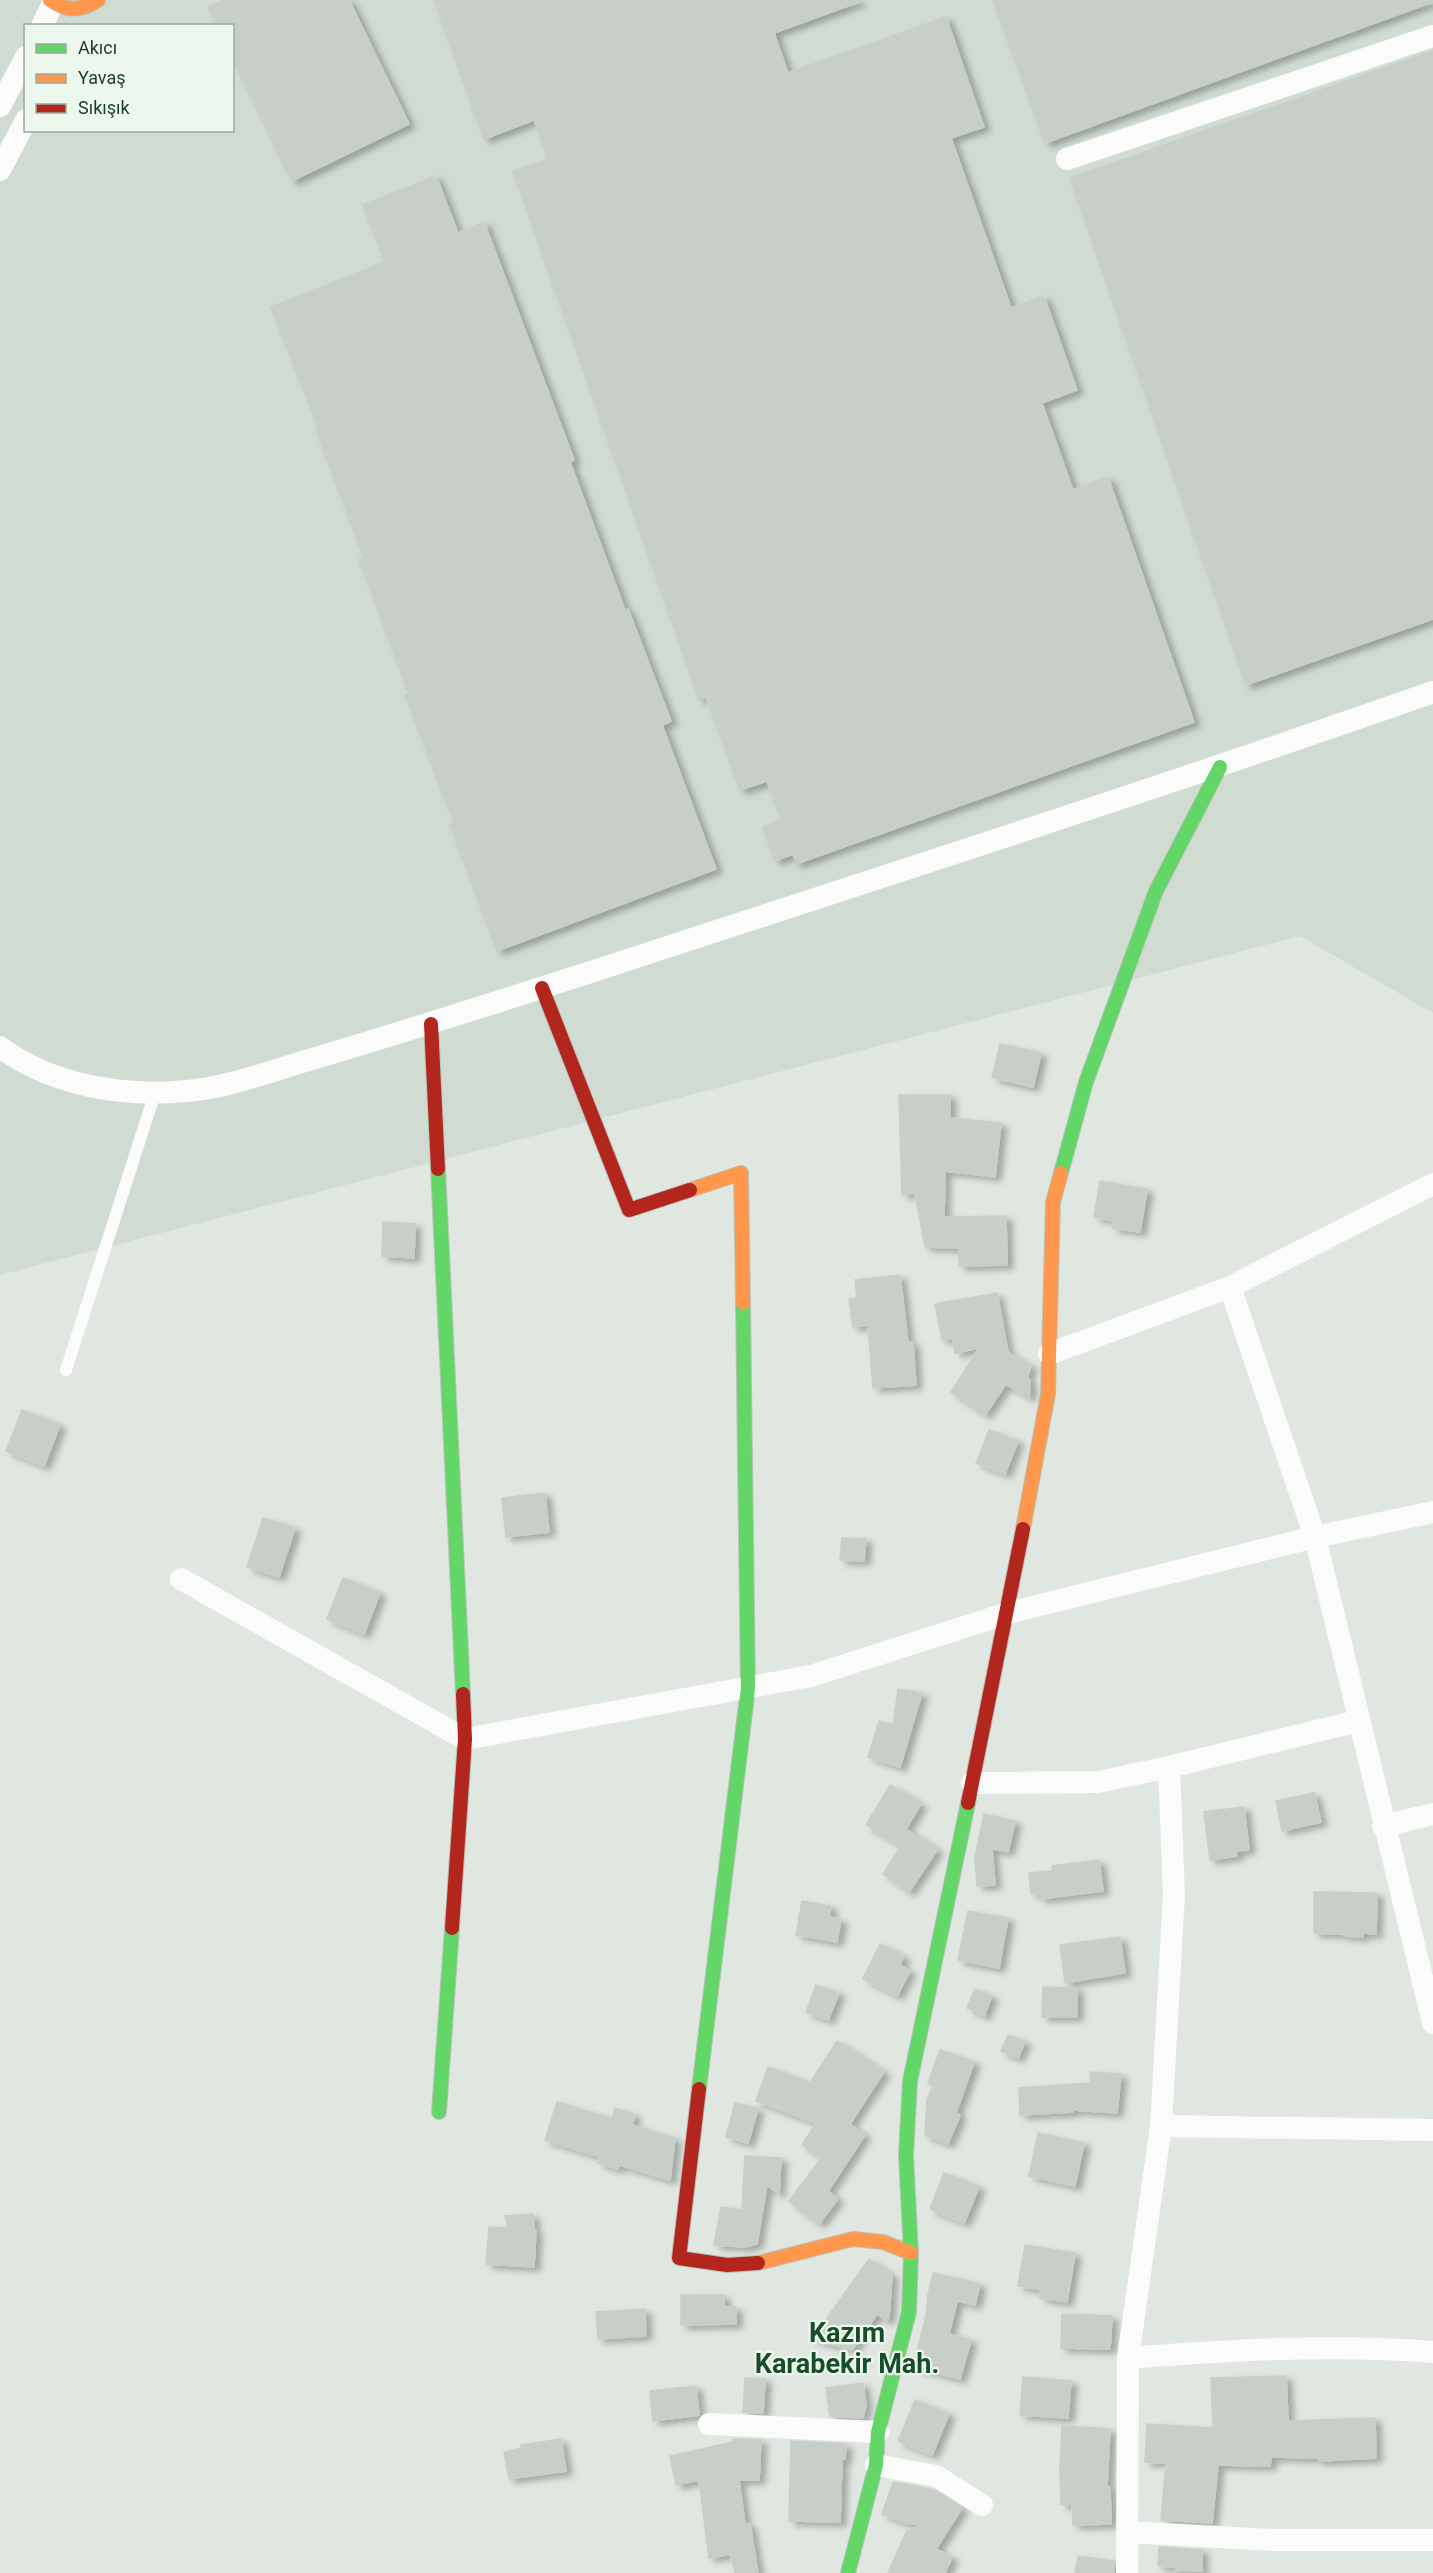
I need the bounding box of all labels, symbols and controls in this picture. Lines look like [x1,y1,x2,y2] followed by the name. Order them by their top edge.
[24,24,234,132] legend
[78,37,117,58] text: Akıcı
[78,67,126,88] text: Yavaş
[78,97,130,118] text: Sıkışık
[755,2317,939,2380] district label: Kazım Karabekir Mah.

